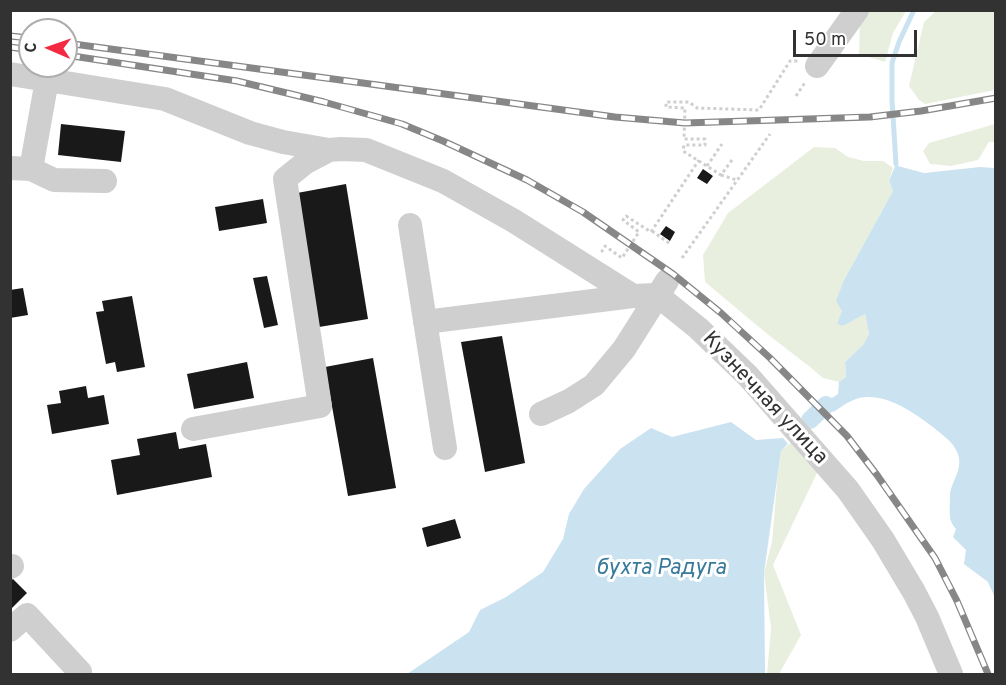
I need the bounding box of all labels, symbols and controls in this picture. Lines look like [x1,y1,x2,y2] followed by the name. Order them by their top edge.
[18,18,78,78] north arrow
[796,18,920,56] scale bar
[804,29,846,52] text: 50 m
[22,42,42,53] text: С
[696,327,832,471] street label: Кузнечная улица
[596,557,726,583] water label: бухта Радуга

